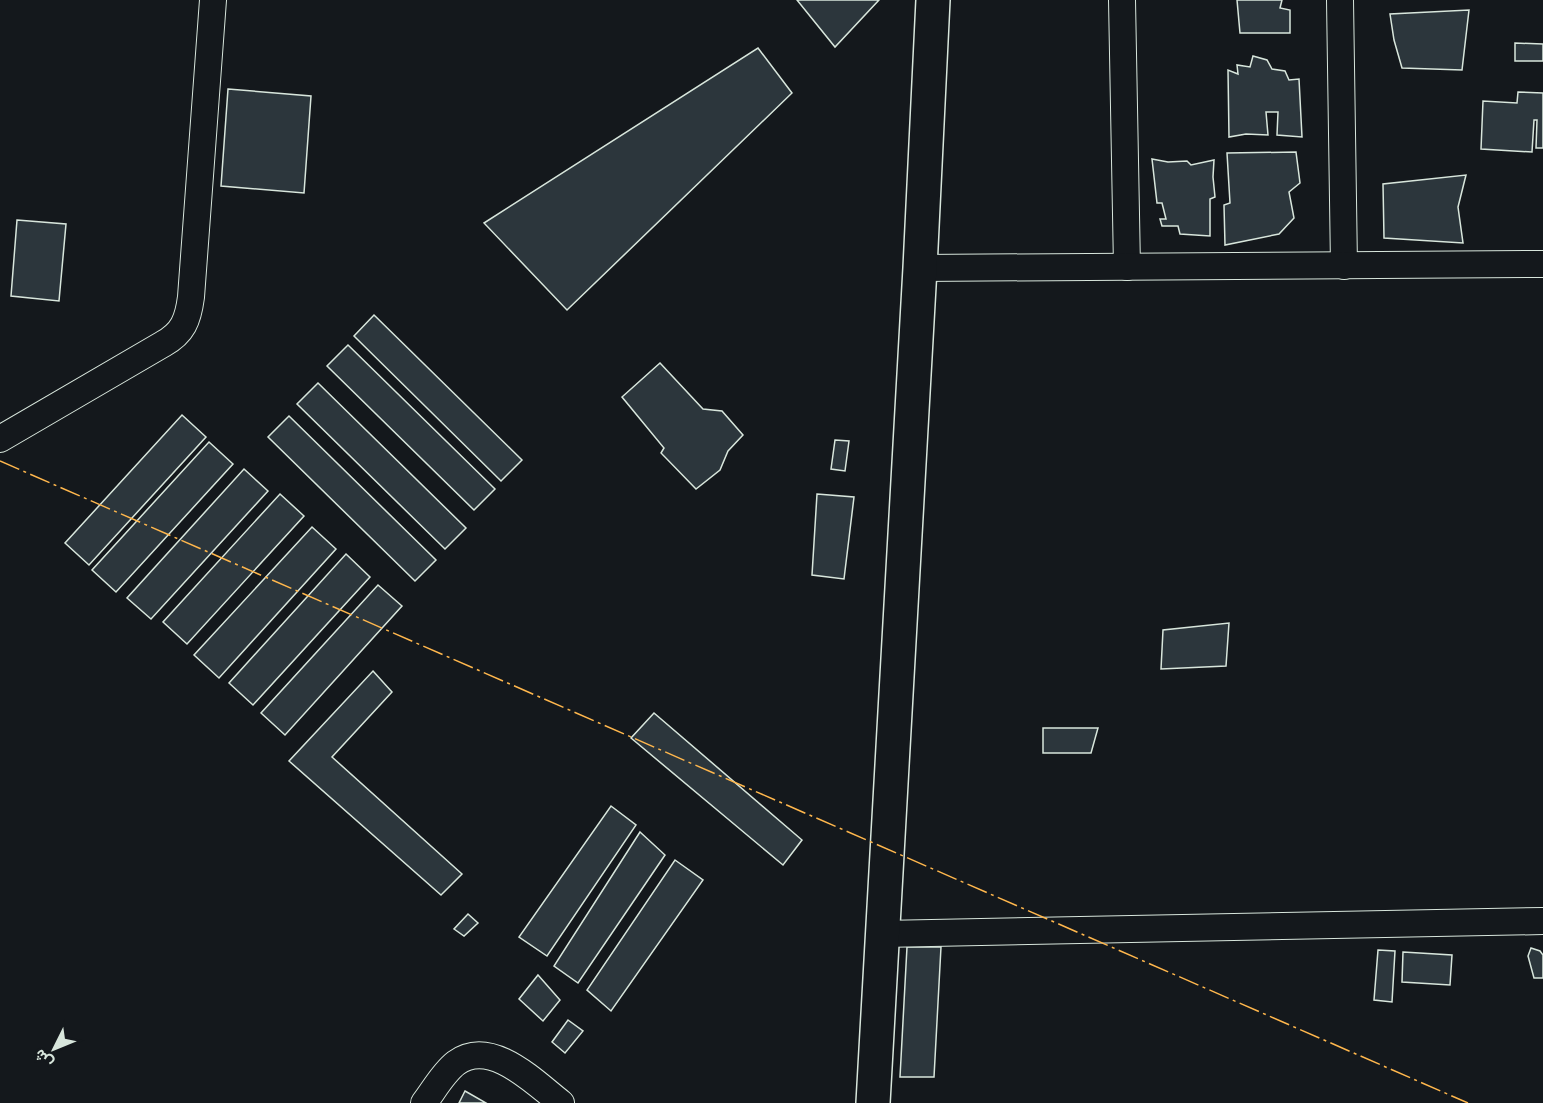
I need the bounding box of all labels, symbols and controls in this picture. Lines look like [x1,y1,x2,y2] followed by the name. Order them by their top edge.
[24,1019,84,1079] north arrow
[29,1045,57,1073] text: ش

